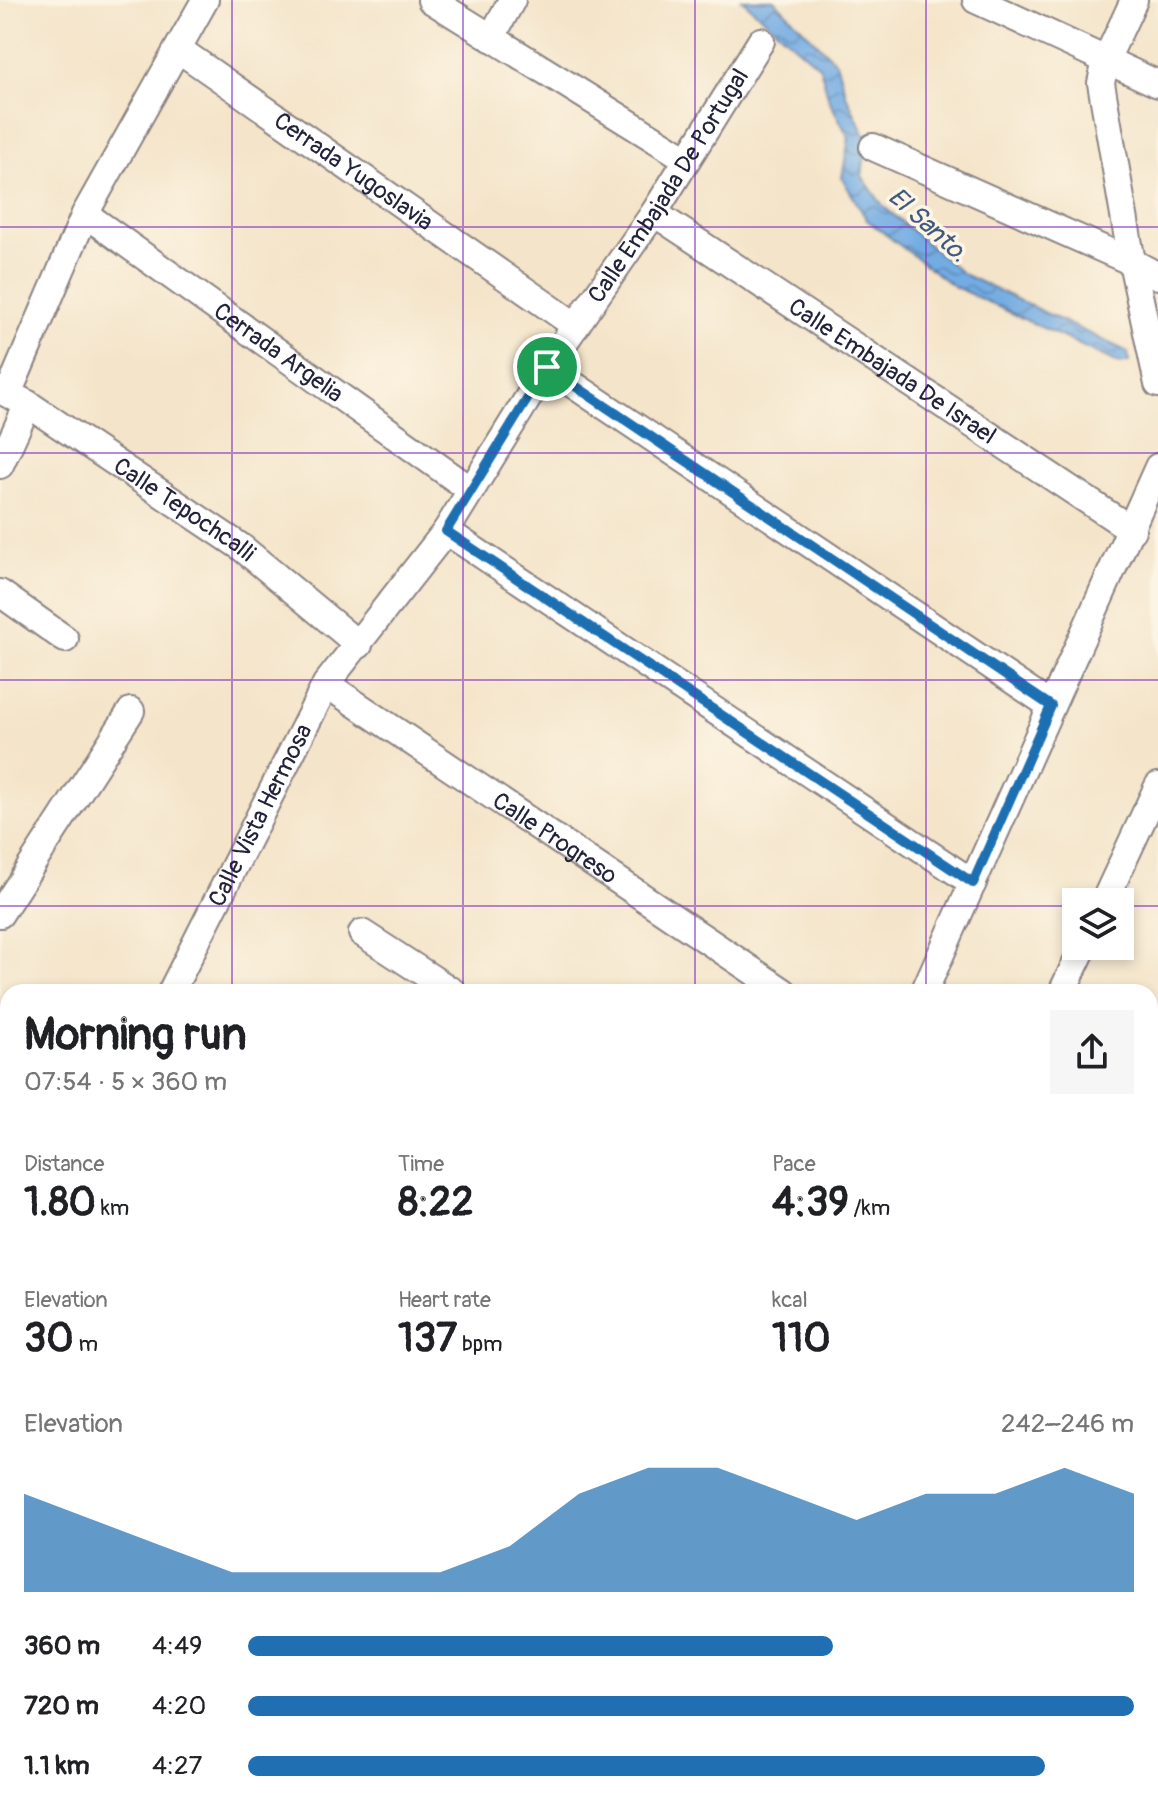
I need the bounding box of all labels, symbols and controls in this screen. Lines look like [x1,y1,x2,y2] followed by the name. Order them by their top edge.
[581,63,755,309] street label: Calle Embajada De Portugal
[268,106,439,237] street label: Cerrada Yugoslavia
[881,181,975,269] water label: El Santo.
[783,292,1002,450] street label: Calle Embajada De Israel
[208,296,349,409] street label: Cerrada Argelia
[513,333,581,401] pin
[525,345,569,389] icon: arrive
[108,451,262,568] street label: Calle Tepochcalli
[202,719,318,911] street label: Calle Vista Hermosa
[487,786,623,890] street label: Calle Progreso
[1062,888,1134,960] map controls
[1062,888,1134,960] button: layers
[24,1008,247,1063] text: Morning run
[1050,1010,1134,1094] button: share
[24,1066,227,1098] text: 07:54 · 5 × 360 m
[24,1150,104,1178] text: Distance
[398,1150,444,1178] text: Time
[772,1150,816,1178] text: Pace
[24,1178,96,1227] text: 1.80
[398,1178,474,1227] text: 8:22
[772,1178,849,1227] text: 4:39
[96,1194,129,1222] text: km
[849,1194,890,1222] text: /km
[24,1286,108,1314] text: Elevation
[398,1286,491,1314] text: Heart rate
[772,1286,808,1314] text: kcal
[24,1314,74,1363] text: 30
[398,1314,457,1363] text: 137
[772,1314,831,1363] text: 110
[74,1330,98,1358] text: m
[457,1330,503,1358] text: bpm
[24,1408,123,1440] text: Elevation
[1001,1408,1134,1440] text: 242–246 m
[24,1630,100,1662] text: 360 m
[152,1630,203,1662] text: 4:49
[24,1690,99,1722] text: 720 m
[152,1690,206,1722] text: 4:20
[24,1750,90,1782] text: 1.1 km
[152,1750,202,1782] text: 4:27

